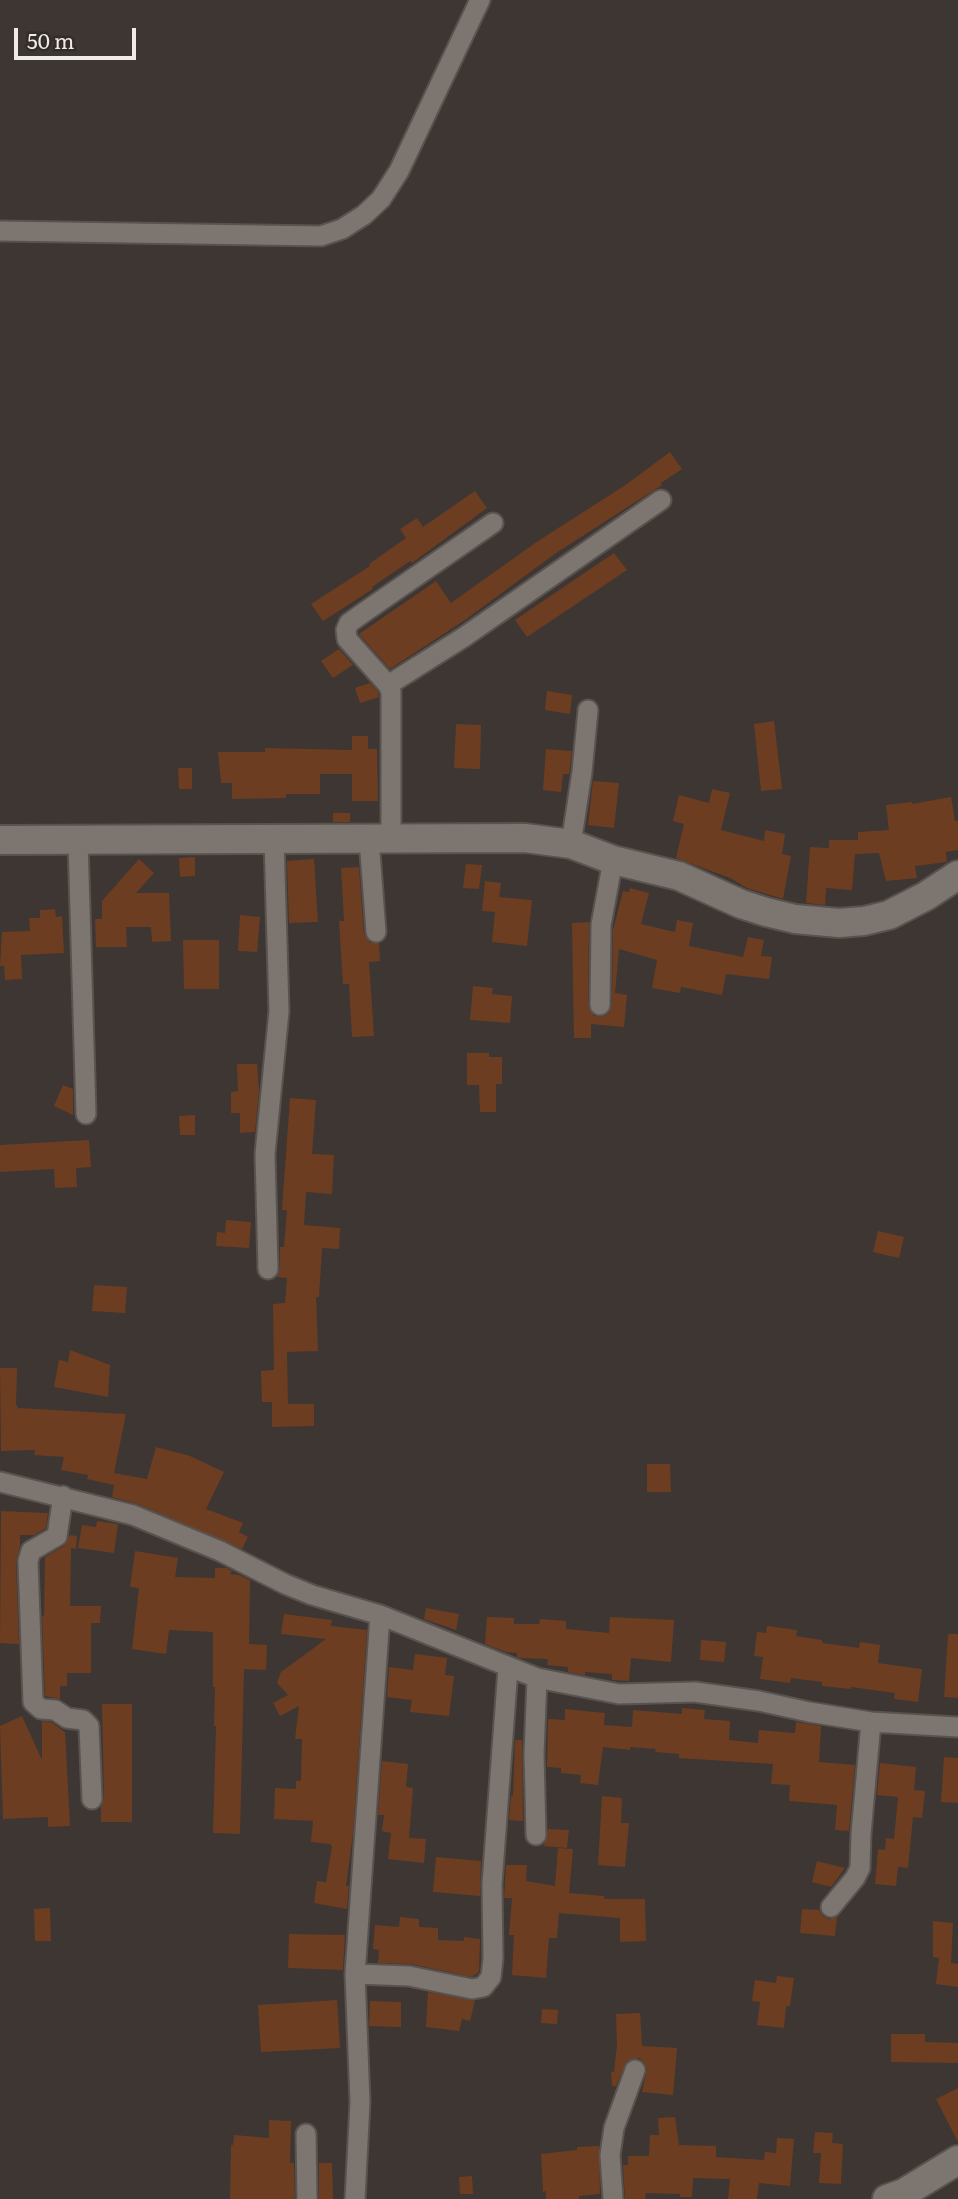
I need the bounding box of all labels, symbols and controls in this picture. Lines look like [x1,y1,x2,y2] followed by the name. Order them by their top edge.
[18,14,140,58] scale bar
[27,24,74,55] text: 50 m

